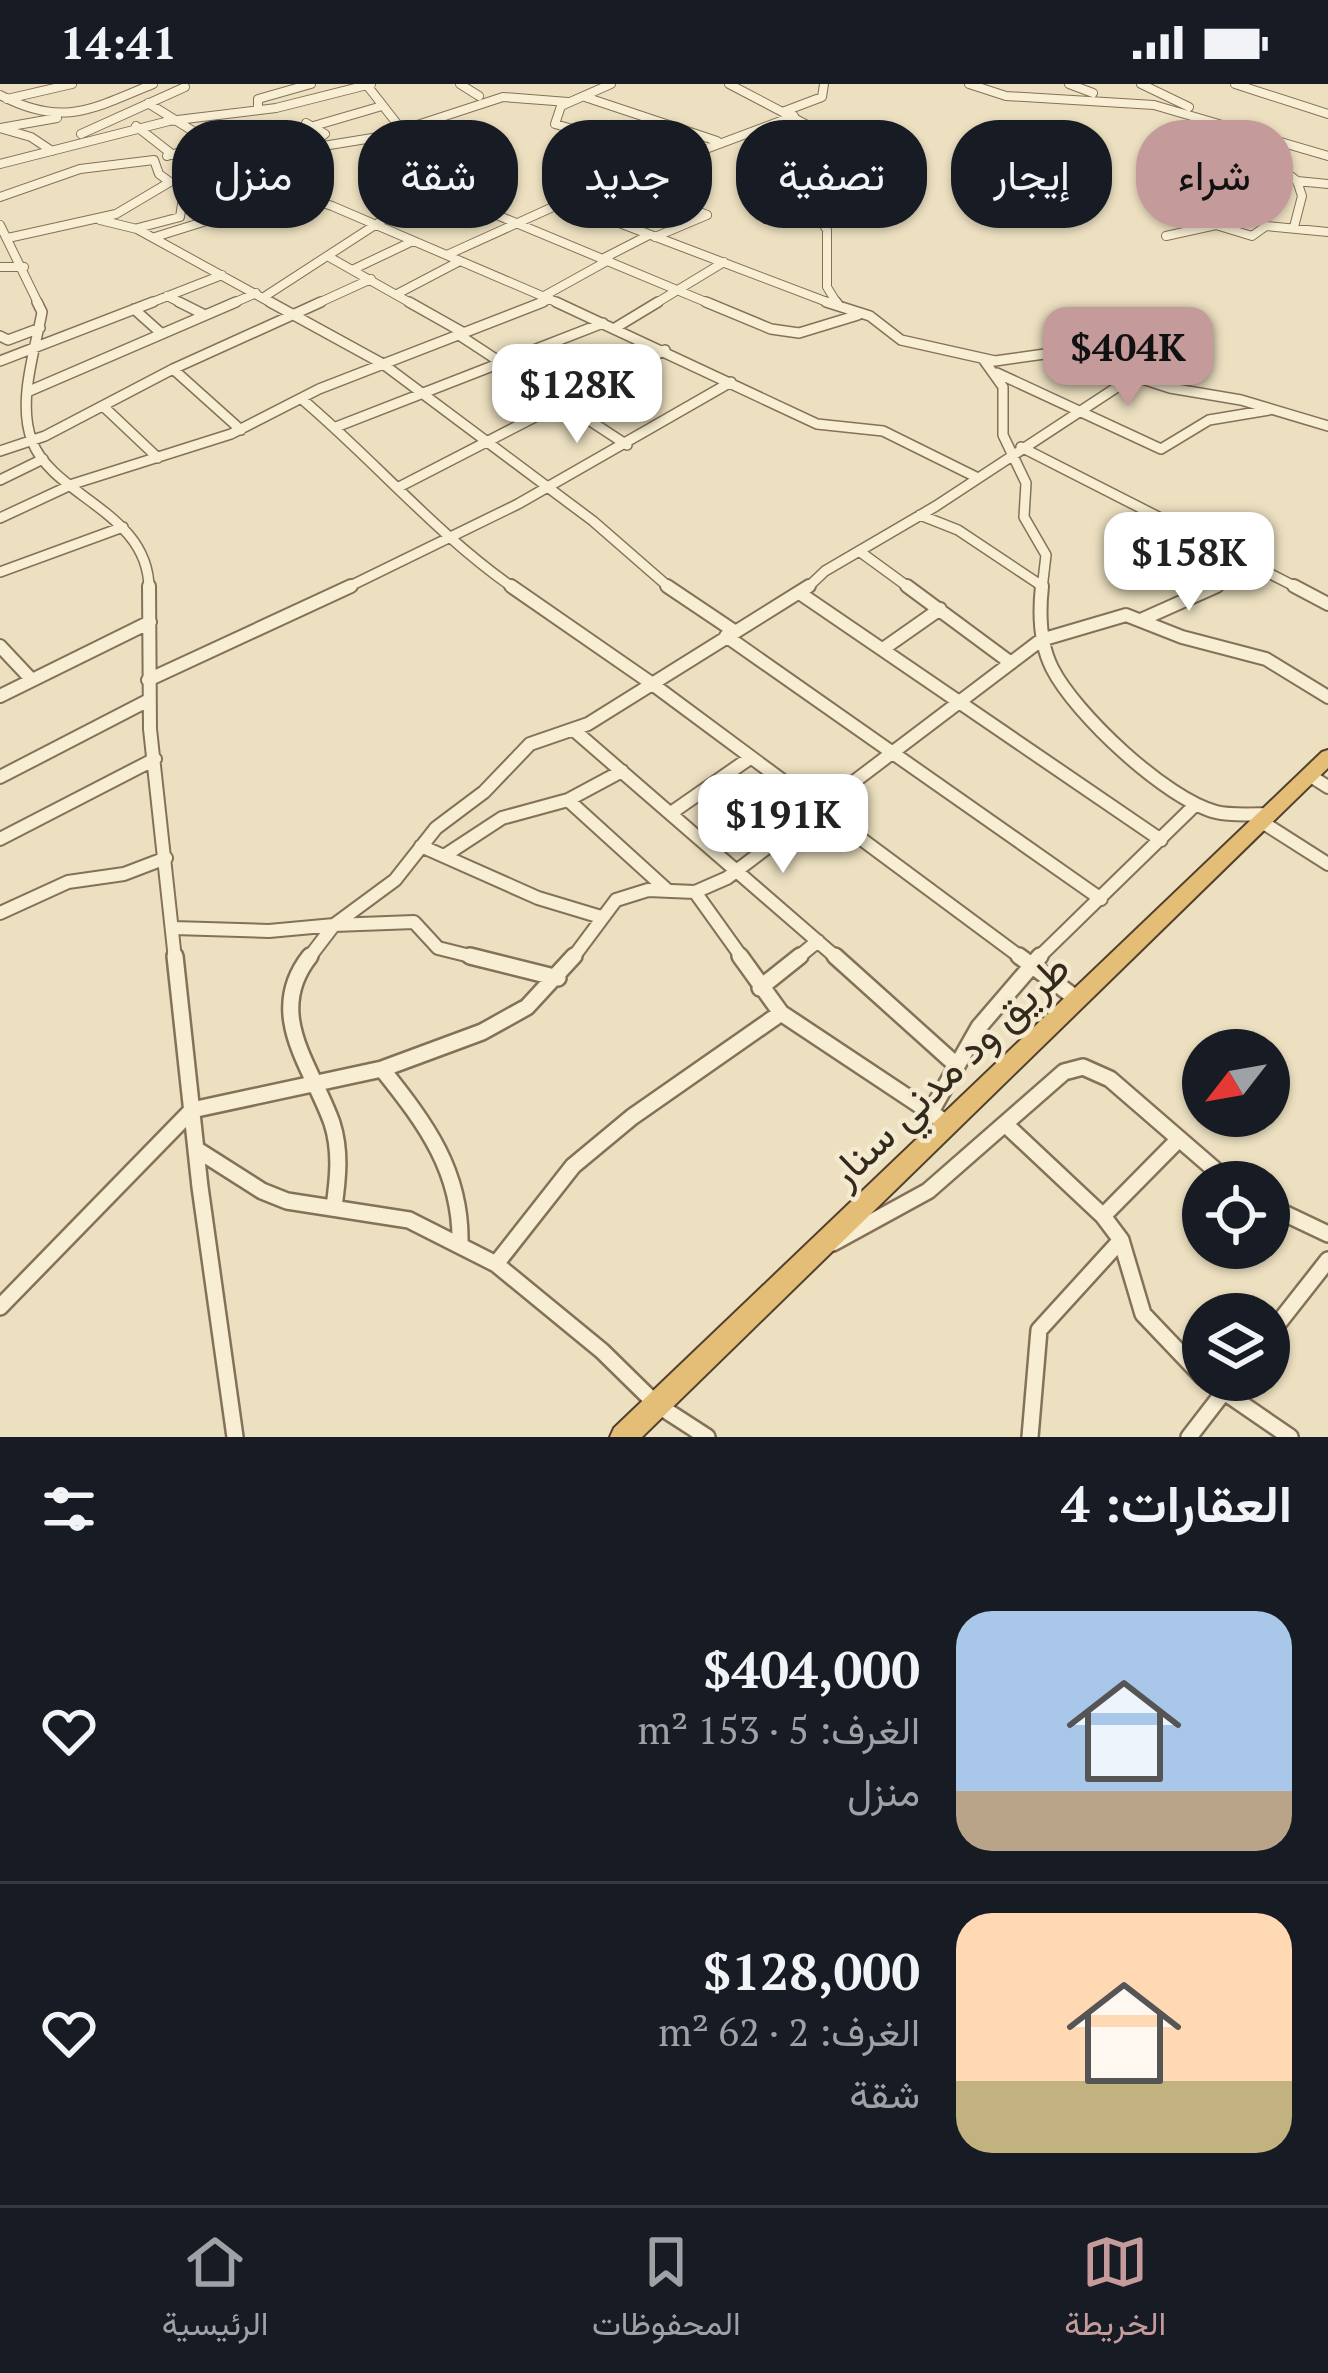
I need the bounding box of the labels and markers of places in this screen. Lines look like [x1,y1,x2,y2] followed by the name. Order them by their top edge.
[1044,307,1212,409] pin: $404K
[493,344,661,446] pin: $128K
[1105,512,1273,614] pin: $158K
[699,774,867,876] pin: $191K

